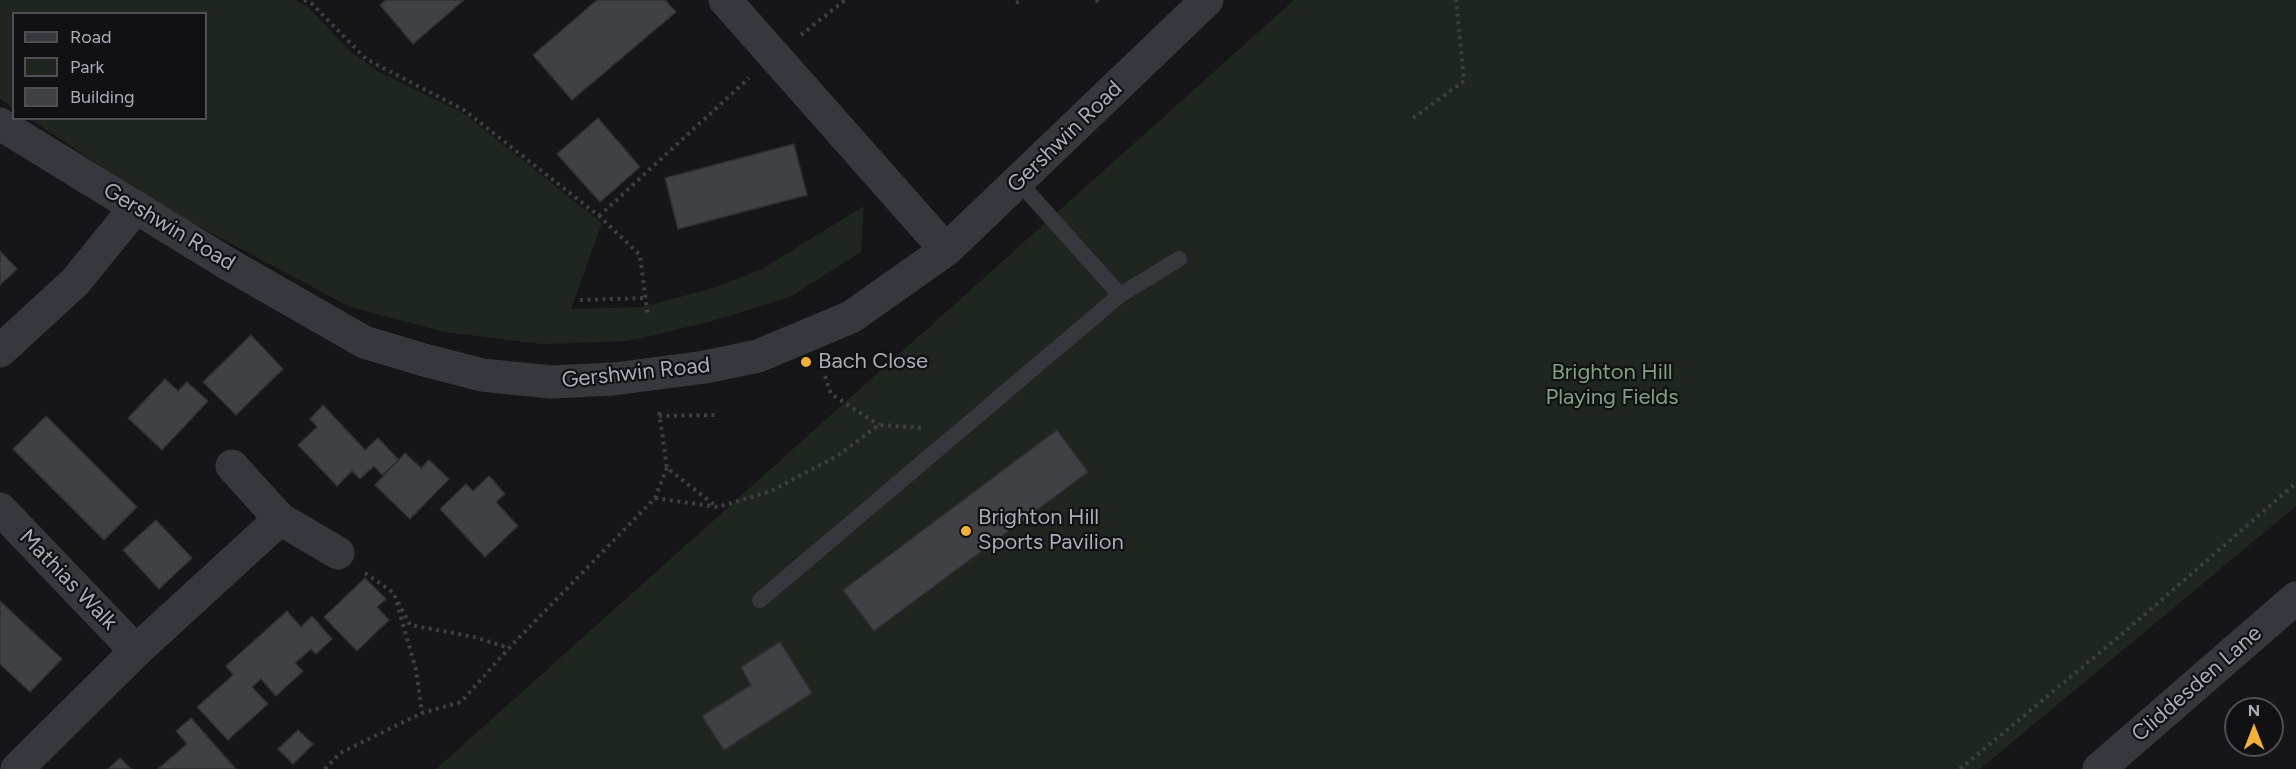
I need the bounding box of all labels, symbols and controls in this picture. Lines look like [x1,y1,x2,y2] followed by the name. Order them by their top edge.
[12,12,207,120] legend
[70,26,111,48] text: Road
[70,56,104,78] text: Park
[1002,76,1128,198] street label: Gershwin Road
[70,86,135,108] text: Building
[98,177,240,277] street label: Gershwin Road
[818,349,928,375] place label: Bach Close
[560,352,712,394] street label: Gershwin Road
[799,355,813,369] marker: Bach Close
[1546,360,1678,412] park label: Brighton Hill Playing Fields
[978,505,1124,556] place label: Brighton Hill Sports Pavilion
[14,524,122,636] street label: Mathias Walk
[959,524,973,538] marker: Brighton Hill Sports Pavilion
[2127,620,2267,748] street label: Cliddesden Lane
[2224,697,2284,757] north arrow
[2248,701,2260,720] text: N

